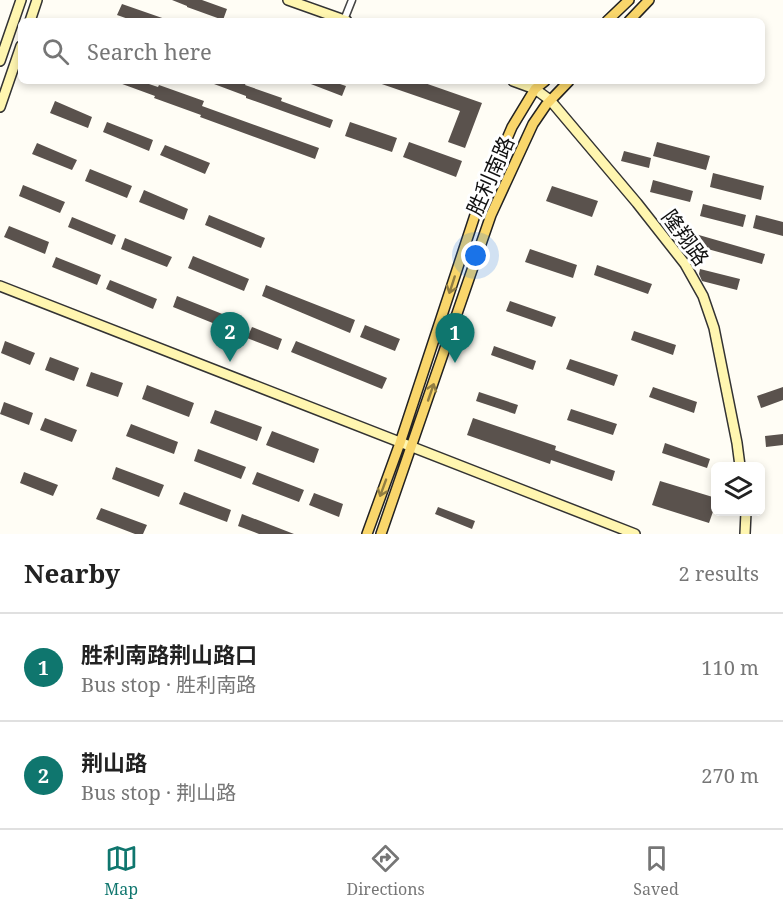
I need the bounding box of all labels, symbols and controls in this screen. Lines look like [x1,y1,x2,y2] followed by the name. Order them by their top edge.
[18,18,765,84] search box
[39,35,72,68] icon: search
[87,36,212,66] text: Search here
[460,132,520,220] street label: 胜利南路
[656,204,716,271] street label: 隆翔路
[461,241,490,270] your location
[446,275,457,294] one-way arrow
[210,312,250,362] pin: 2
[436,314,474,363] pin: 1
[426,383,437,402] one-way arrow
[711,462,765,516] map controls
[711,462,765,516] button: layers
[377,478,388,497] one-way arrow
[24,555,120,591] text: Nearby
[679,560,759,587] text: 2 results
[81,639,257,669] text: 胜利南路荆山路口
[38,654,49,681] text: 1
[701,654,759,681] text: 110 m
[81,671,256,698] text: Bus stop · 胜利南路
[81,747,147,777] text: 荆山路
[38,762,49,789] text: 2
[701,762,759,789] text: 270 m
[81,779,236,806] text: Bus stop · 荆山路
[104,842,138,900] tab: Map
[347,842,425,900] tab: Directions
[633,842,679,900] tab: Saved

